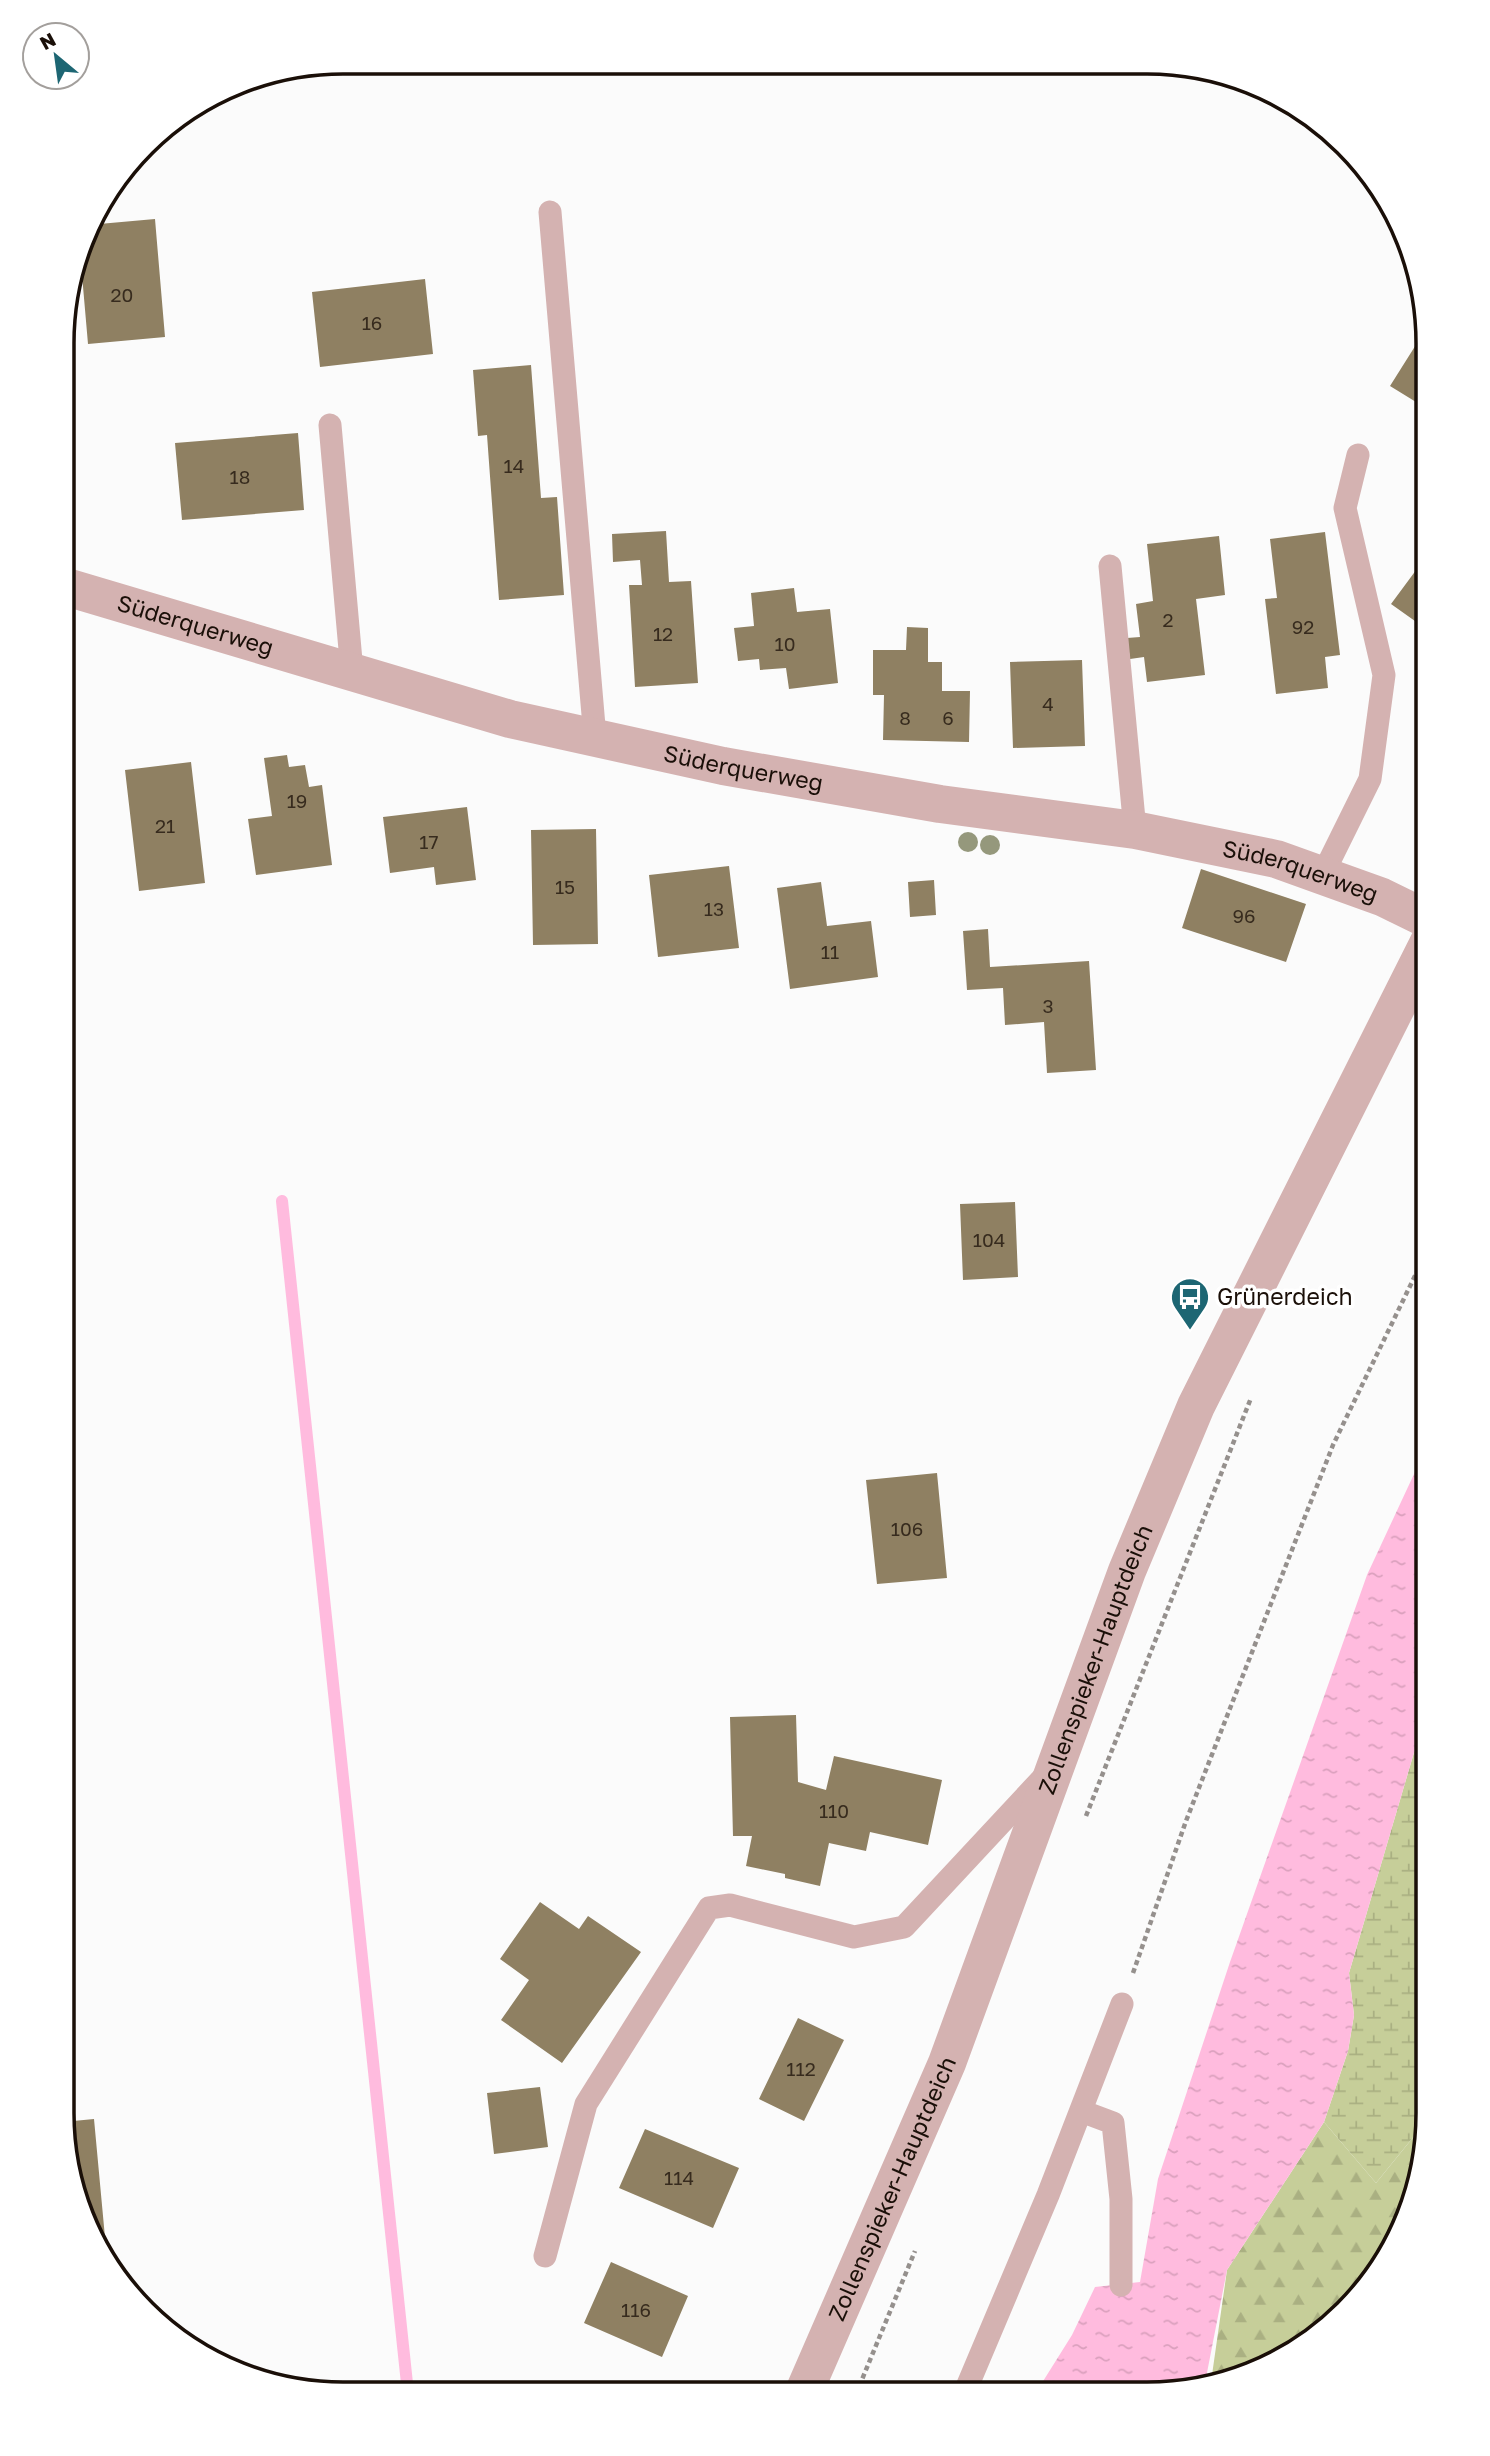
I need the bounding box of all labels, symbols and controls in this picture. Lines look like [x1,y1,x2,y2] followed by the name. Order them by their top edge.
[21,21,91,91] north arrow
[36,27,59,54] text: N
[111,283,133,306] house number: 20
[362,311,382,334] house number: 16
[504,454,524,477] house number: 14
[230,465,250,488] house number: 18
[114,588,277,661] street label: Süderquerweg
[1162,608,1174,631] house number: 2
[1292,615,1314,638] house number: 92
[653,622,673,645] house number: 12
[775,632,796,655] house number: 10
[1042,692,1054,715] house number: 4
[899,706,911,729] house number: 8
[942,706,954,729] house number: 6
[661,738,825,796] street label: Süderquerweg
[287,789,307,812] house number: 19
[155,814,175,837] house number: 21
[419,830,439,853] house number: 17
[1220,833,1382,907] street label: Süderquerweg
[555,875,575,898] house number: 15
[704,897,724,920] house number: 13
[1233,904,1256,927] house number: 96
[821,940,839,963] house number: 11
[1042,994,1054,1017] house number: 3
[973,1228,1005,1251] house number: 104
[1169,1276,1211,1331] bus stop icon: Grünerdeich
[1217,1282,1353,1310] place label: Grünerdeich
[891,1517,923,1540] house number: 106
[1032,1520,1158,1798] street label: Zollenspieker-Hauptdeich
[819,1799,849,1822] house number: 110
[822,2052,961,2325] street label: Zollenspieker-Hauptdeich
[786,2057,816,2080] house number: 112
[664,2166,694,2189] house number: 114
[621,2298,651,2321] house number: 116

